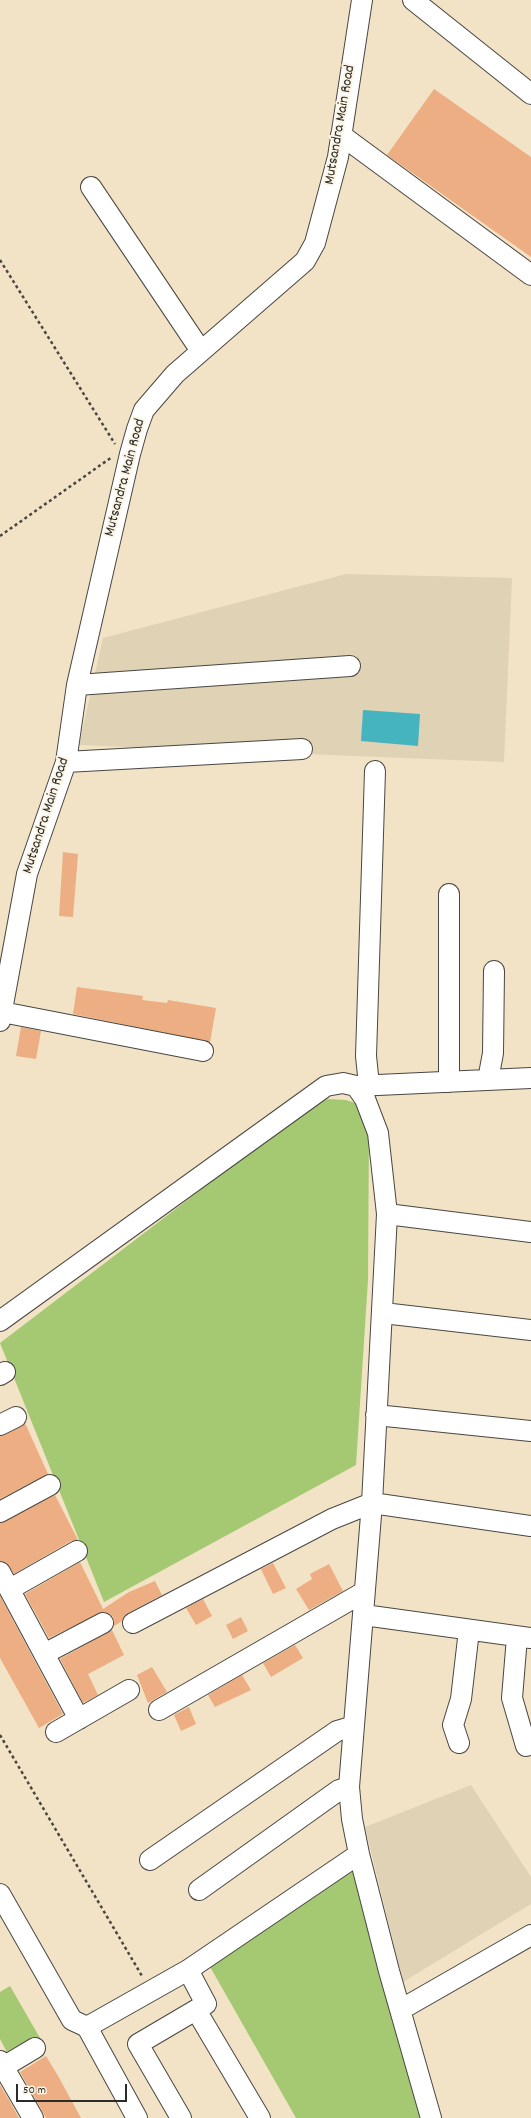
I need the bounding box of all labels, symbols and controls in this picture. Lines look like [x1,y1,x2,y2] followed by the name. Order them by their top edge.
[322,64,360,186] street label: Mutsandra Main Road
[102,417,150,539] street label: Mutsandra Main Road
[20,756,74,876] street label: Mutsandra Main Road
[18,2076,129,2102] scale bar
[23,2082,46,2099] text: 50 m

